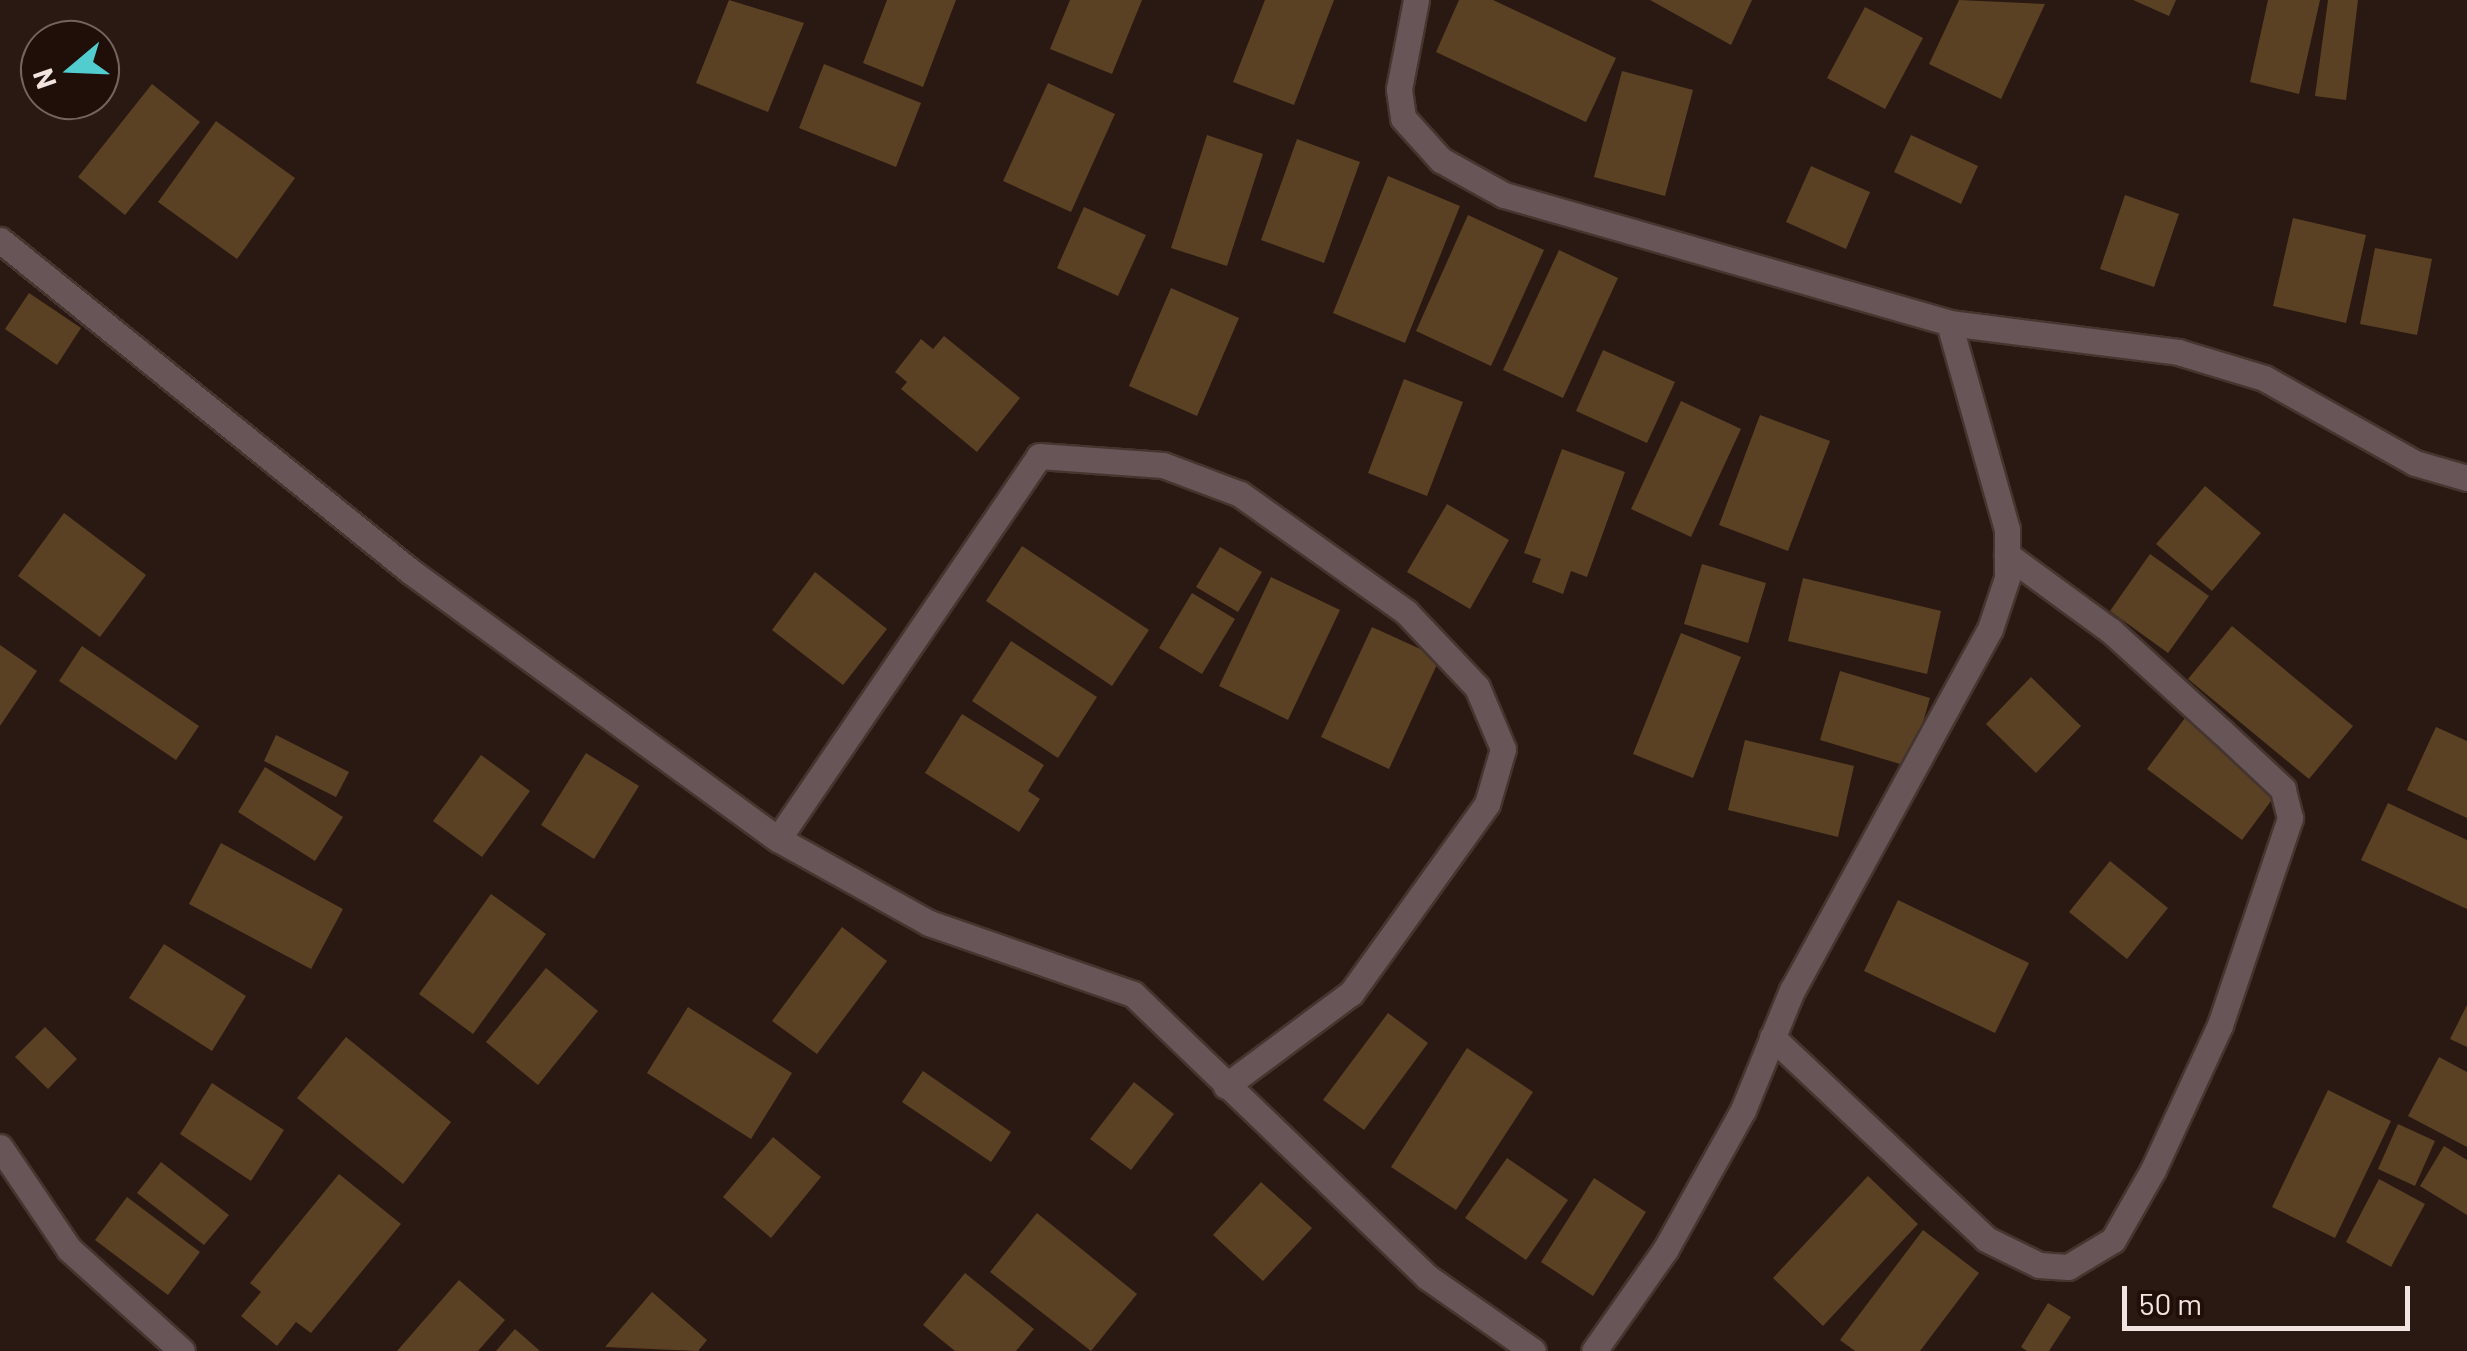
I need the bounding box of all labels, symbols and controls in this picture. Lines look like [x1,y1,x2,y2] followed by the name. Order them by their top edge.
[20,20,120,120] north arrow
[24,65,63,93] text: N
[2127,1266,2414,1328] scale bar
[2139,1285,2202,1321] text: 50 m

